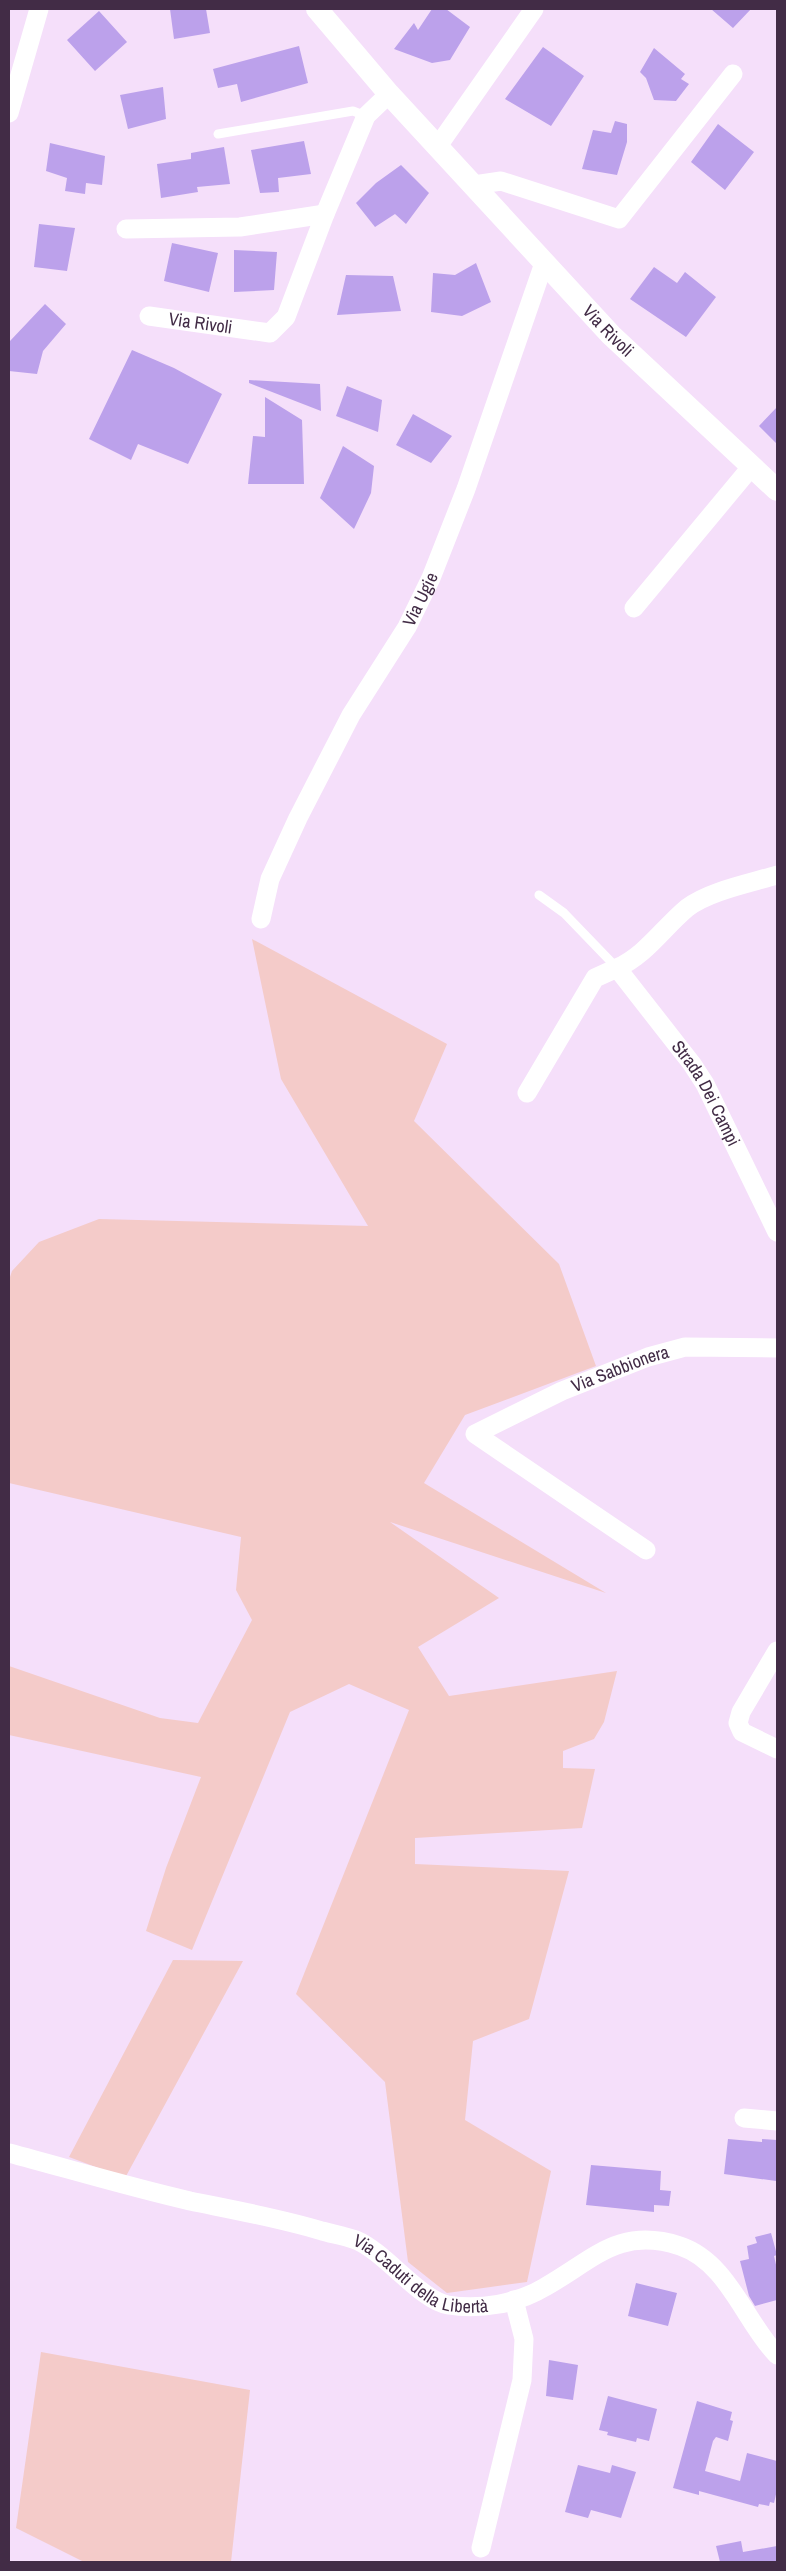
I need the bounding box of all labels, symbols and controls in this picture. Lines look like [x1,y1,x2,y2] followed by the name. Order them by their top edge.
[577,299,639,362] street label: Via Rivoli
[167,306,234,340] street label: Via Rivoli
[396,569,444,630] street label: Via Ugie
[666,1035,746,1150] street label: Strada Dei Campi
[568,1339,671,1398] street label: Via Sabbionera
[349,2228,489,2319] street label: Via Caduti della Libertà

